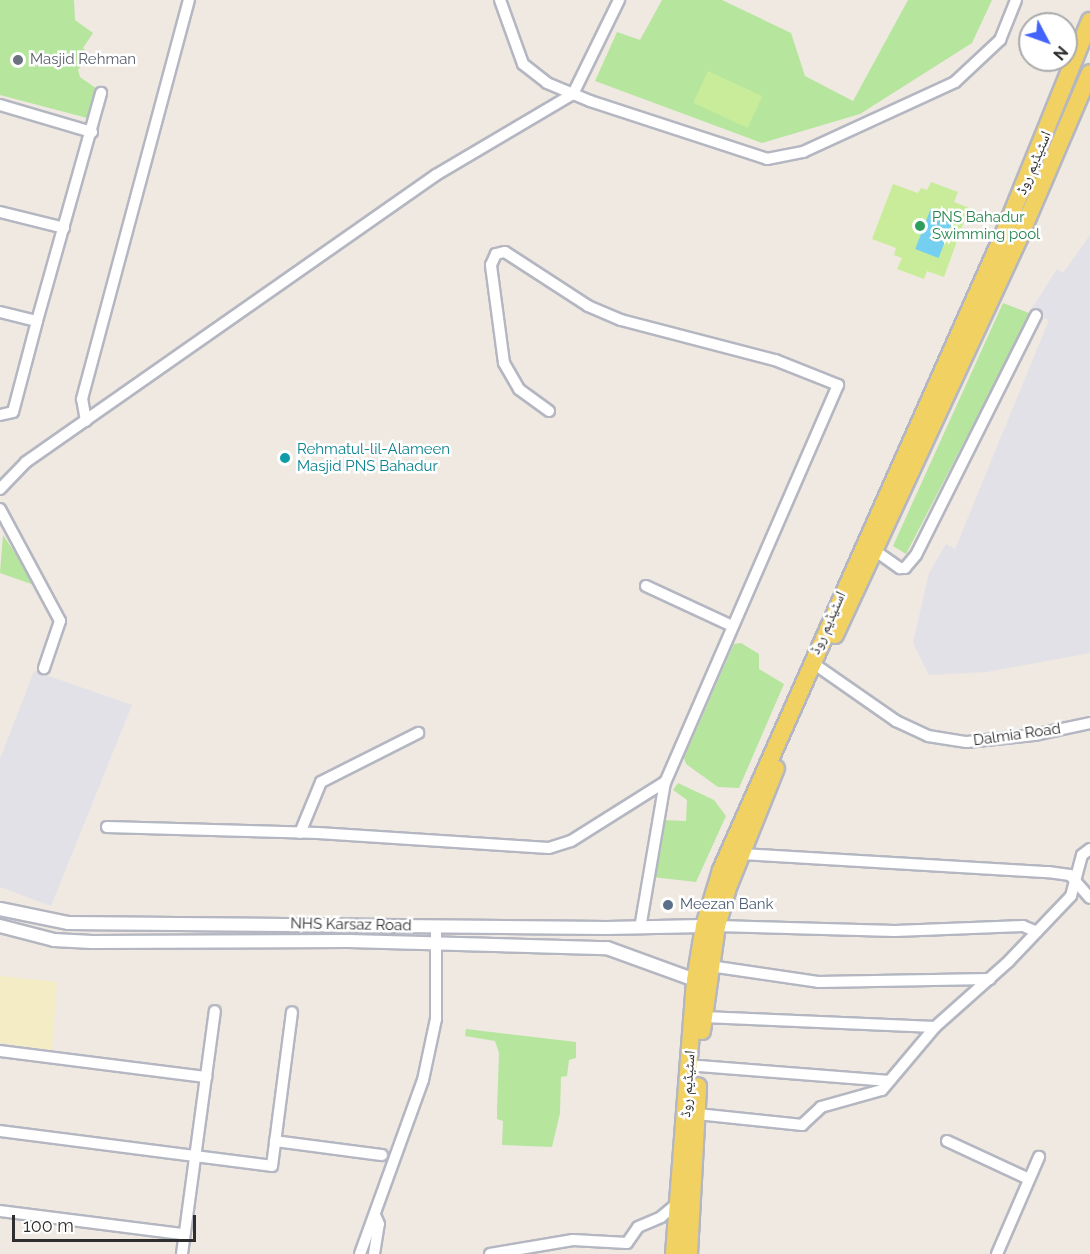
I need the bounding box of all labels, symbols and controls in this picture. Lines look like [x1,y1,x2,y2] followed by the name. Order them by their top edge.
[1018,12,1078,72] north arrow
[1049,42,1072,64] text: N
[30,51,136,69] place label: Masjid Rehman
[11,53,25,67] marker: Masjid Rehman
[1013,129,1055,197] street label: اسٹیڈیم روڈ
[932,208,1040,243] place label: PNS Bahadur Swimming pool
[913,219,927,233] marker: PNS Bahadur Swimming pool
[297,440,450,475] place label: Rehmatul-lil-Alameen Masjid PNS Bahadur
[278,451,292,465] marker: Rehmatul-lil-Alameen Masjid PNS Bahadur
[806,589,850,657] street label: اسٹیڈیم روڈ
[972,720,1062,750] street label: Dalmia Road
[680,896,774,914] place label: Meezan Bank
[661,898,675,912] marker: Meezan Bank
[290,915,412,935] street label: NHS Karsaz Road
[677,1050,699,1118] street label: اسٹیڈیم روڈ
[15,1203,200,1241] scale bar
[23,1215,74,1236] text: 100 m

